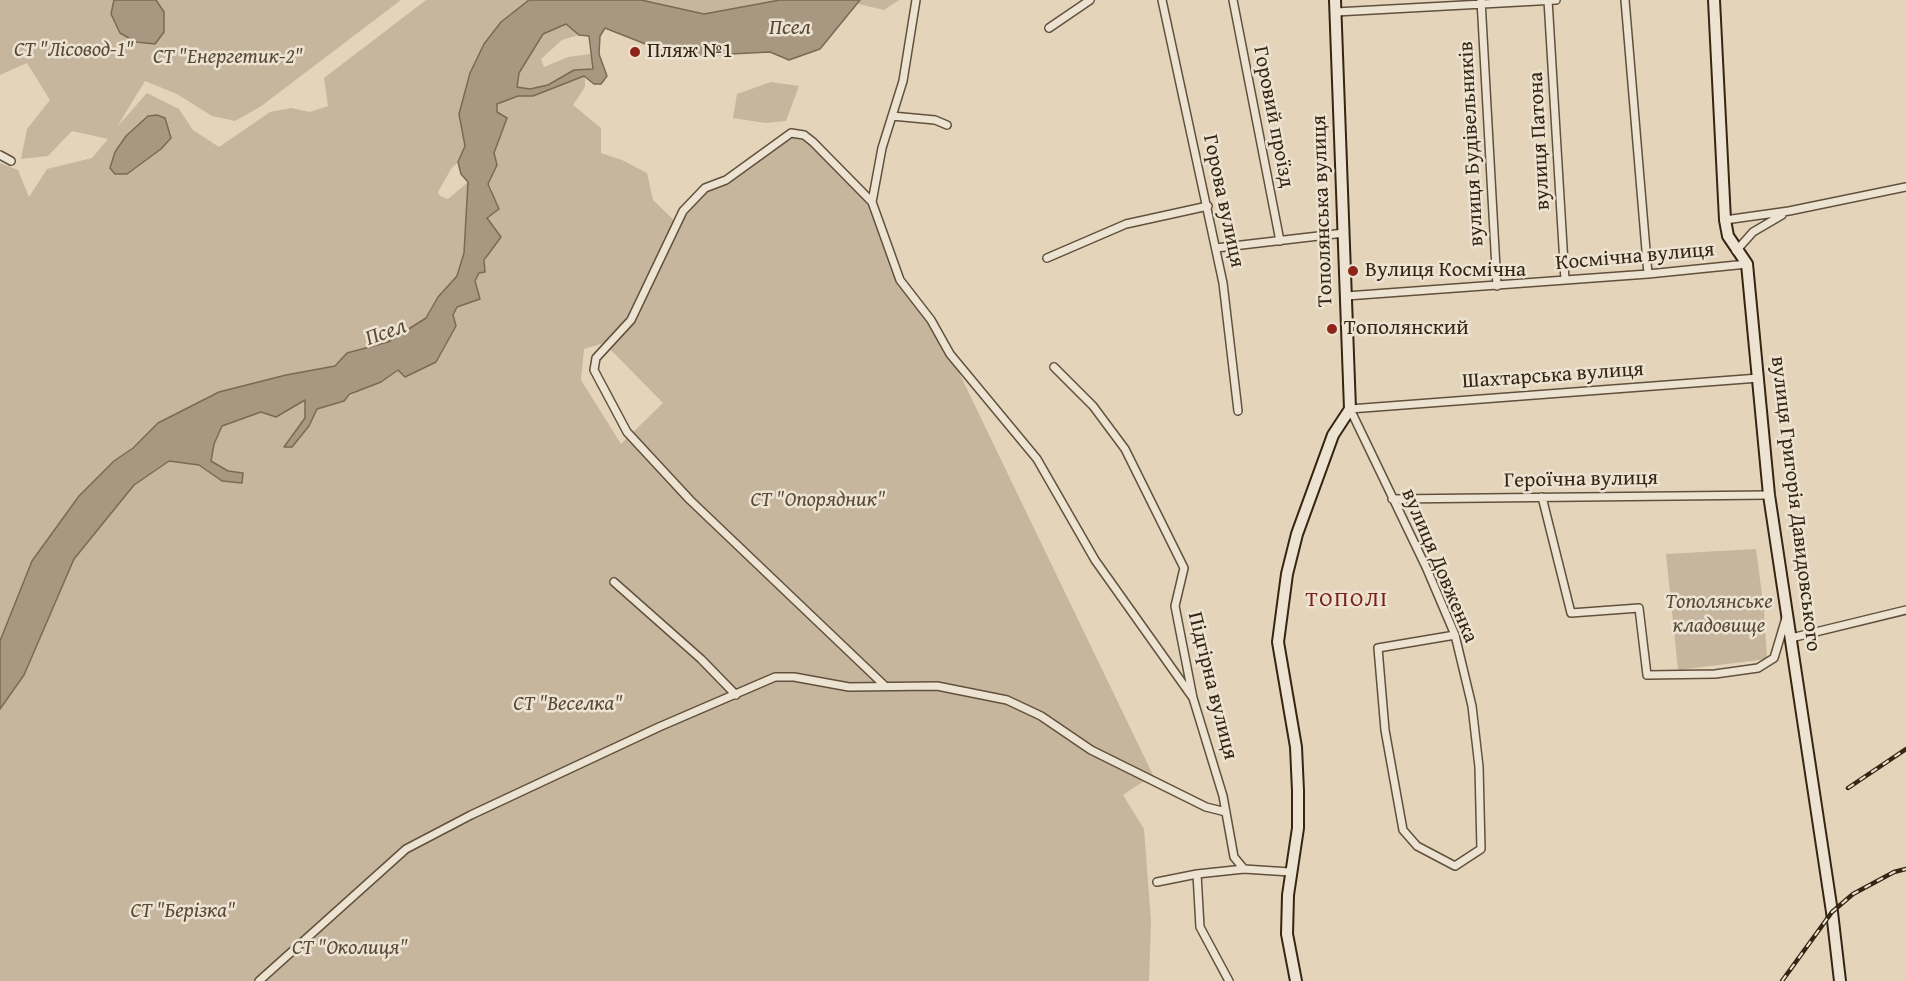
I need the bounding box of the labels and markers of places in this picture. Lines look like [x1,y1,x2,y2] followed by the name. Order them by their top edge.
[647,39,733,65] place label: Пляж №1
[628,45,642,59] marker: Пляж №1
[1365,258,1526,284] place label: Вулиця Космічна
[1346,264,1360,278] marker: Вулиця Космічна
[1344,316,1469,342] place label: Тополянский
[1325,322,1339,336] marker: Тополянский

